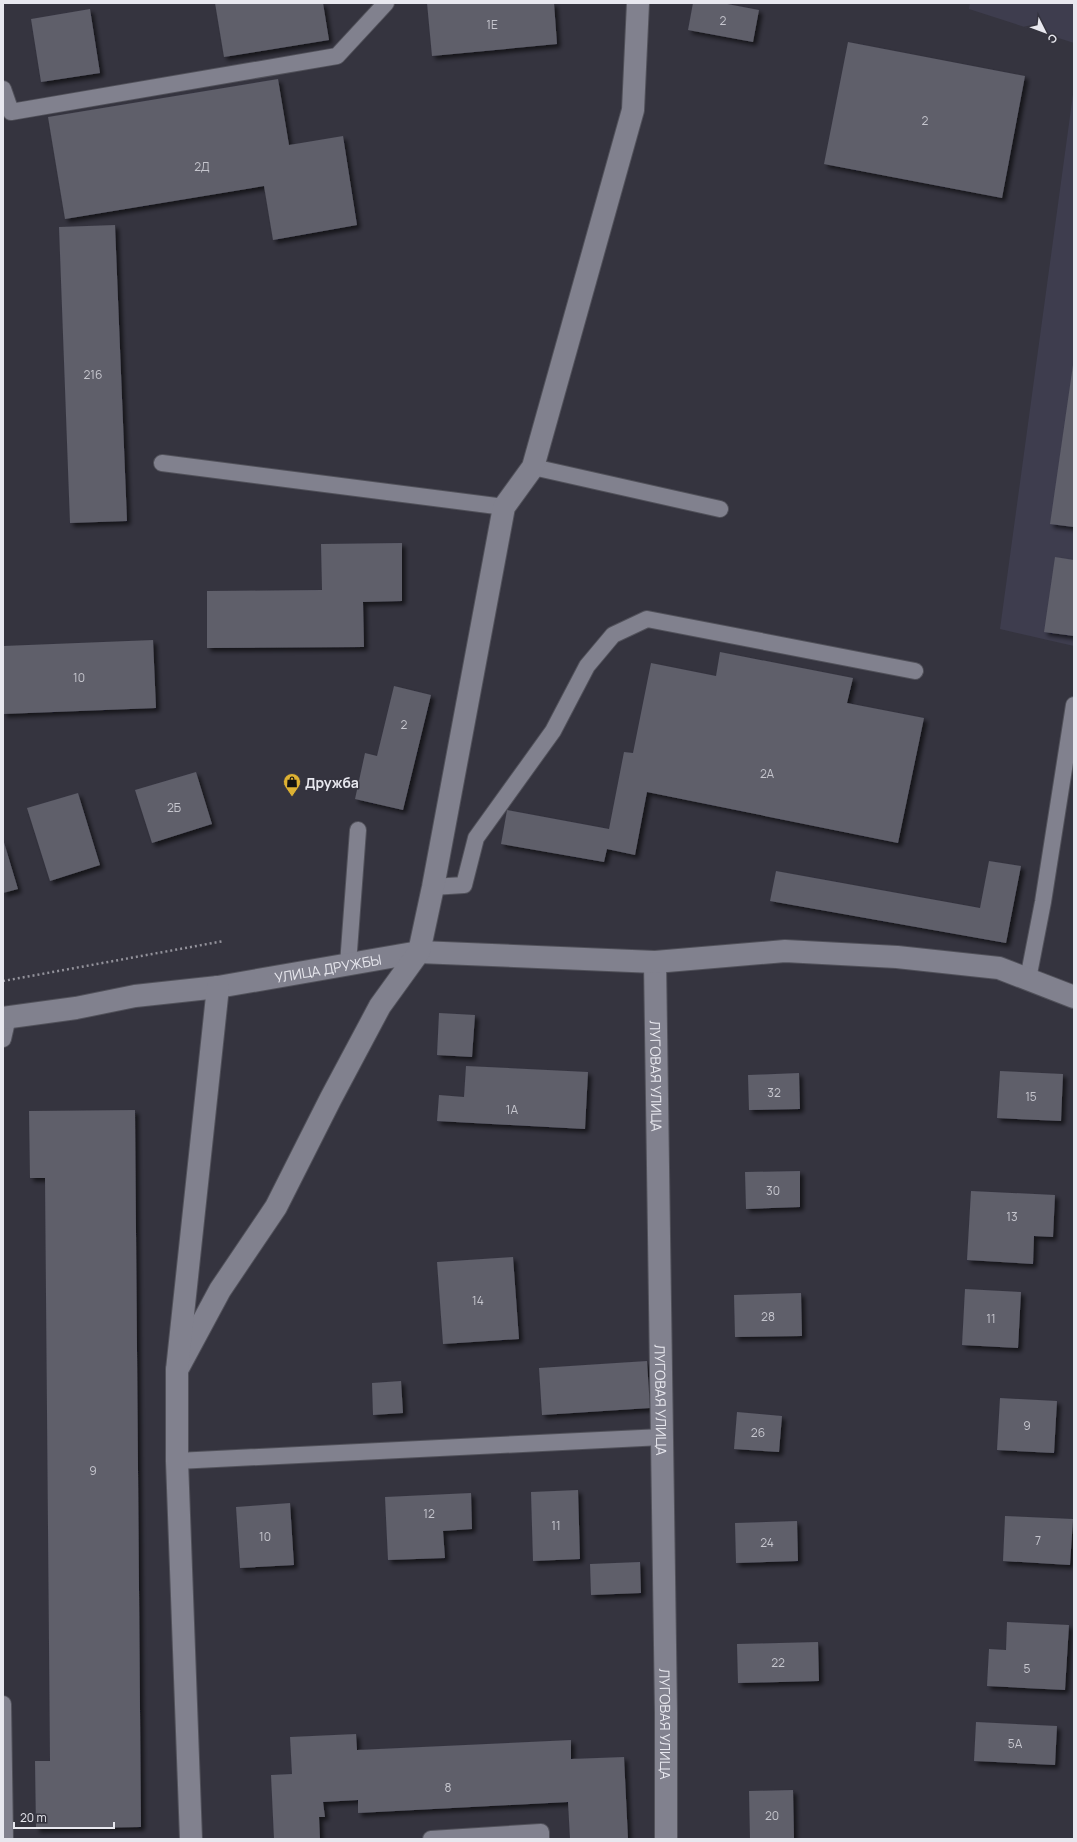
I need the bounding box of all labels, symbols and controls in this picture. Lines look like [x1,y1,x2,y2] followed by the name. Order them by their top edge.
[720,12,727,29] house number: 2
[1025,12,1065,52] north arrow
[486,16,498,33] house number: 1Е
[1045,31,1061,47] text: С
[922,112,929,129] house number: 2
[194,158,210,175] house number: 2Д
[84,366,102,383] house number: 216
[73,669,85,686] house number: 10
[401,716,408,733] house number: 2
[760,765,774,782] house number: 2А
[282,772,302,797] shop icon: Дружба
[305,773,359,792] place label: Дружба
[167,799,181,816] house number: 2Б
[273,949,383,986] street label: УЛИЦА ДРУЖБЫ
[646,1020,667,1132] street label: ЛУГОВАЯ УЛИЦА
[767,1084,781,1101] house number: 32
[1025,1088,1037,1105] house number: 15
[506,1101,519,1118] house number: 1А
[766,1182,780,1199] house number: 30
[1006,1208,1018,1225] house number: 13
[472,1292,484,1309] house number: 14
[761,1308,775,1325] house number: 28
[986,1310,996,1327] house number: 11
[651,1344,672,1456] street label: ЛУГОВАЯ УЛИЦА
[1023,1417,1031,1434] house number: 9
[751,1424,765,1441] house number: 26
[89,1462,97,1479] house number: 9
[423,1505,435,1522] house number: 12
[551,1517,561,1534] house number: 11
[259,1528,271,1545] house number: 10
[1035,1532,1041,1549] house number: 7
[760,1534,774,1551] house number: 24
[771,1654,785,1671] house number: 22
[1024,1660,1031,1677] house number: 5
[656,1668,676,1780] street label: ЛУГОВАЯ УЛИЦА
[1008,1735,1023,1752] house number: 5А
[445,1779,452,1796] house number: 8
[14,1804,114,1830] scale bar
[765,1807,779,1824] house number: 20
[20,1809,47,1826] text: 20 m

